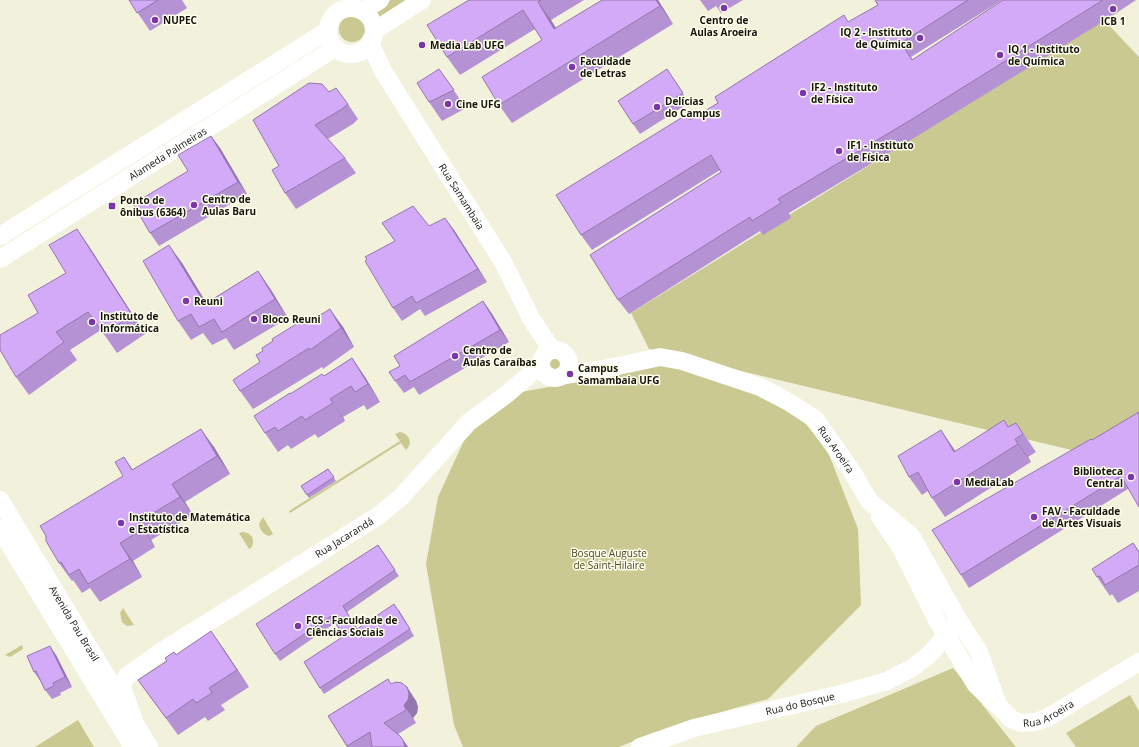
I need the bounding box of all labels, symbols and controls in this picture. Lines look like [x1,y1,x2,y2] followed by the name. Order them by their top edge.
[719,3,729,13] marker: Centro de Aulas Aroeira
[1108,4,1118,14] marker: ICB 1
[163,13,198,27] place label: NUPEC
[690,13,758,39] place label: Centro de Aulas Aroeira
[1101,14,1125,28] place label: ICB 1
[150,15,160,25] marker: NUPEC
[840,25,912,51] place label: IQ 2 - Instituto de Química
[915,33,925,43] marker: IQ 2 - Instituto de Química
[430,38,504,52] place label: Media Lab UFG
[417,40,427,50] marker: Media Lab UFG
[1008,42,1080,68] place label: IQ 1 - Instituto de Química
[995,50,1005,60] marker: IQ 1 - Instituto de Química
[580,54,631,80] place label: Faculdade de Letras
[567,62,577,72] marker: Faculdade de Letras
[811,80,878,106] place label: IF2 - Instituto de Física
[798,88,808,98] marker: IF2 - Instituto de Física
[665,94,720,120] place label: Delícias do Campus
[456,97,501,111] place label: Cine UFG
[443,99,453,109] marker: Cine UFG
[652,102,662,112] marker: Delícias do Campus
[126,124,209,183] street label: Alameda Palmeiras
[847,138,914,164] place label: IF1 - Instituto de Física
[834,146,844,156] marker: IF1 - Instituto de Física
[436,161,488,232] street label: Rua Samambaia
[202,192,256,218] place label: Centro de Aulas Baru
[120,193,186,219] place label: Ponto de ônibus (6364)
[189,200,199,210] marker: Centro de Aulas Baru
[107,201,117,211] marker: Ponto de ônibus (6364)
[194,294,223,308] place label: Reuni
[181,296,191,306] marker: Reuni
[100,309,159,335] place label: Instituto de Informática
[262,312,321,326] place label: Bloco Reuni
[249,314,259,324] marker: Bloco Reuni
[87,317,97,327] marker: Instituto de Informática
[463,343,537,369] place label: Centro de Aulas Caraíbas
[450,351,460,361] marker: Centro de Aulas Caraíbas
[578,361,660,387] place label: Campus Samambaia UFG
[565,369,575,379] marker: Campus Samambaia UFG
[815,423,858,476] street label: Rua Aroeira
[1073,464,1123,490] place label: Biblioteca Central
[1126,472,1136,482] marker: Biblioteca Central
[965,475,1014,489] place label: MediaLab
[952,477,962,487] marker: MediaLab
[1042,504,1121,530] place label: FAV - Faculdade de Artes Visuais
[129,510,250,536] place label: Instituto de Matemática e Estatística
[1029,512,1039,522] marker: FAV - Faculdade de Artes Visuais
[312,514,376,561] street label: Rua Jacarandá
[116,518,126,528] marker: Instituto de Matemática e Estatística
[571,546,647,572] park label: Bosque Auguste de Saint-Hilaire
[46,583,103,664] street label: Avenida Pau Brasil
[306,613,398,639] place label: FCS - Faculdade de Ciências Sociais
[293,621,303,631] marker: FCS - Faculdade de Ciências Sociais
[764,689,836,718] street label: Rua do Bosque
[1022,696,1076,730] street label: Rua Aroeira

